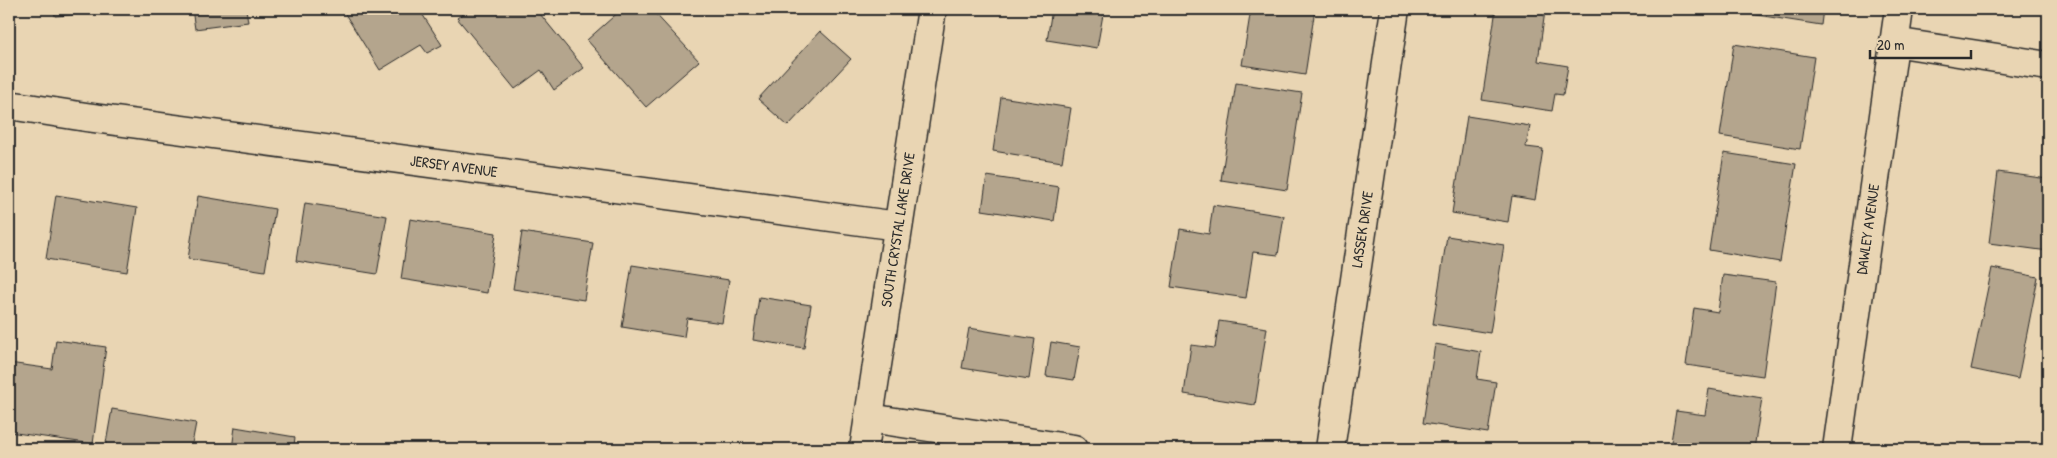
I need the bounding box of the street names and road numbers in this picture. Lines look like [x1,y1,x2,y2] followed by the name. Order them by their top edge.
[409,150,499,182] street label: JERSEY AVENUE
[875,150,920,308] street label: SOUTH CRYSTAL LAKE DRIVE
[1851,182,1884,276] street label: DAWLEY AVENUE
[1346,189,1378,269] street label: LASSEK DRIVE

